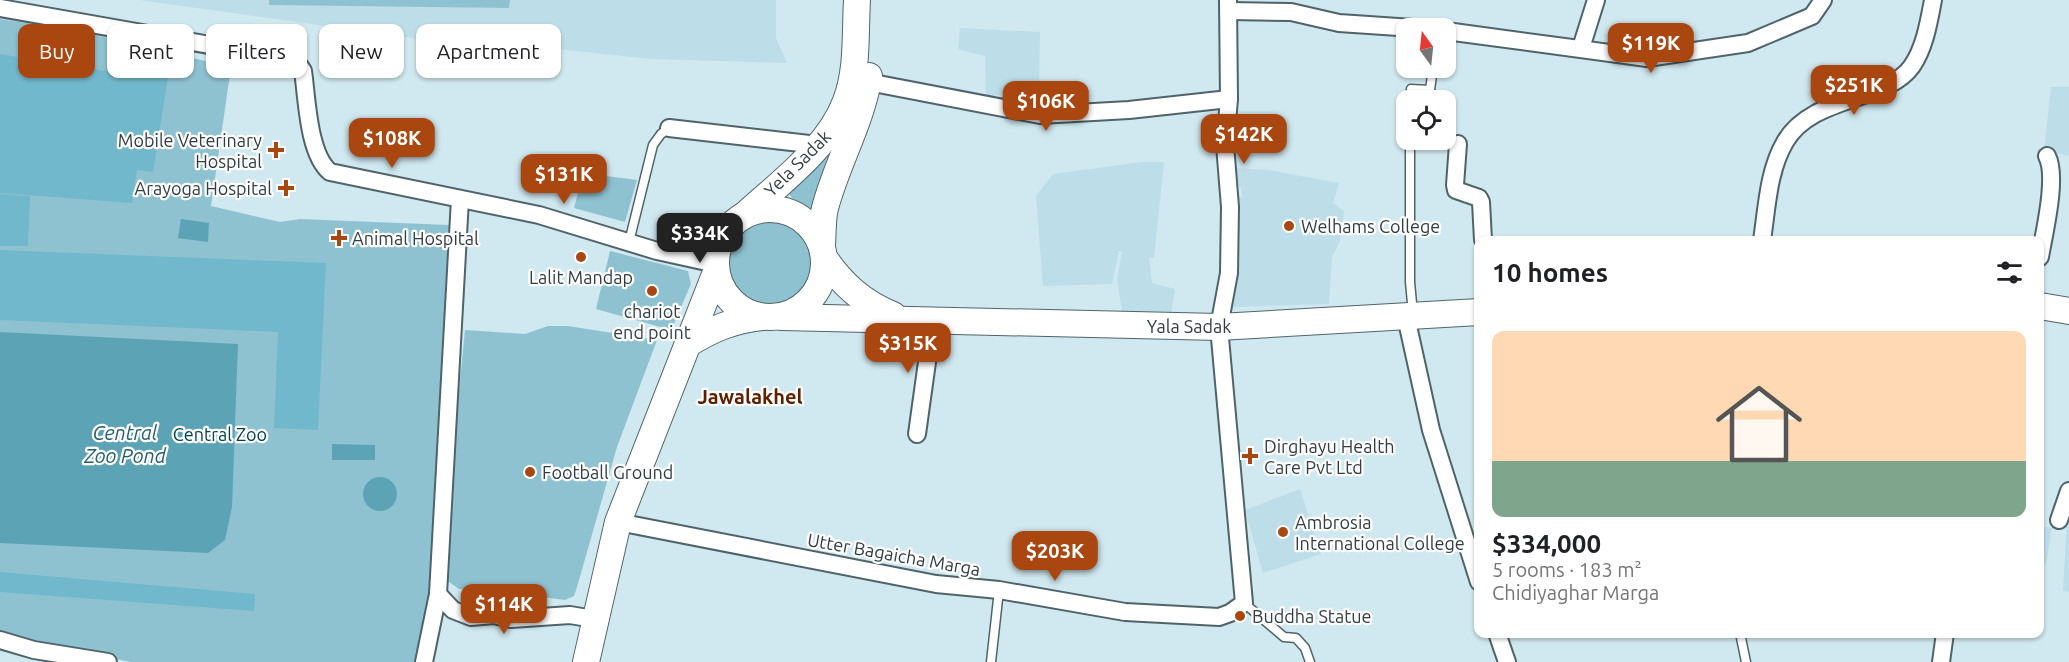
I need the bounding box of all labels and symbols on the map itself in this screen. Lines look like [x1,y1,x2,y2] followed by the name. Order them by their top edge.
[1396,18,1456,78] north arrow
[1609,23,1693,74] pin: $119K
[1812,65,1896,116] pin: $251K
[1004,81,1088,132] pin: $106K
[1202,114,1286,165] pin: $142K
[350,118,434,169] pin: $108K
[760,126,834,200] street label: Yela Sadak
[118,130,262,171] place label: Mobile Veterinary Hospital
[267,141,285,159] marker: Mobile Veterinary Hospital
[522,154,606,205] pin: $131K
[135,178,272,198] place label: Arayoga Hospital
[277,179,295,197] marker: Arayoga Hospital
[658,213,742,264] pin: $334K
[1301,216,1440,236] place label: Welhams College
[1282,219,1296,233] marker: Welhams College
[352,228,479,248] place label: Animal Hospital
[330,229,348,247] marker: Animal Hospital
[574,250,588,264] marker: Lalit Mandap
[529,267,633,287] place label: Lalit Mandap
[645,284,659,298] marker: chariot end point
[613,301,691,342] place label: chariot end point
[1147,316,1231,336] street label: Yala Sadak
[866,323,950,374] pin: $315K
[697,385,803,408] district label: Jawalakhel
[83,421,167,467] water label: Central Zoo Pond
[173,424,267,444] park label: Central Zoo
[1264,436,1395,477] place label: Dirghayu Health Care Pvt Ltd
[1241,447,1259,465] marker: Dirghayu Health Care Pvt Ltd
[542,462,673,482] place label: Football Ground
[523,465,537,479] marker: Football Ground
[1295,512,1465,553] place label: Ambrosia International College
[1276,525,1290,539] marker: Ambrosia International College
[806,529,982,579] street label: Utter Bagaicha Marga
[1013,531,1097,582] pin: $203K
[462,584,546,635] pin: $114K
[1252,606,1371,626] place label: Buddha Statue
[1233,609,1247,623] marker: Buddha Statue

